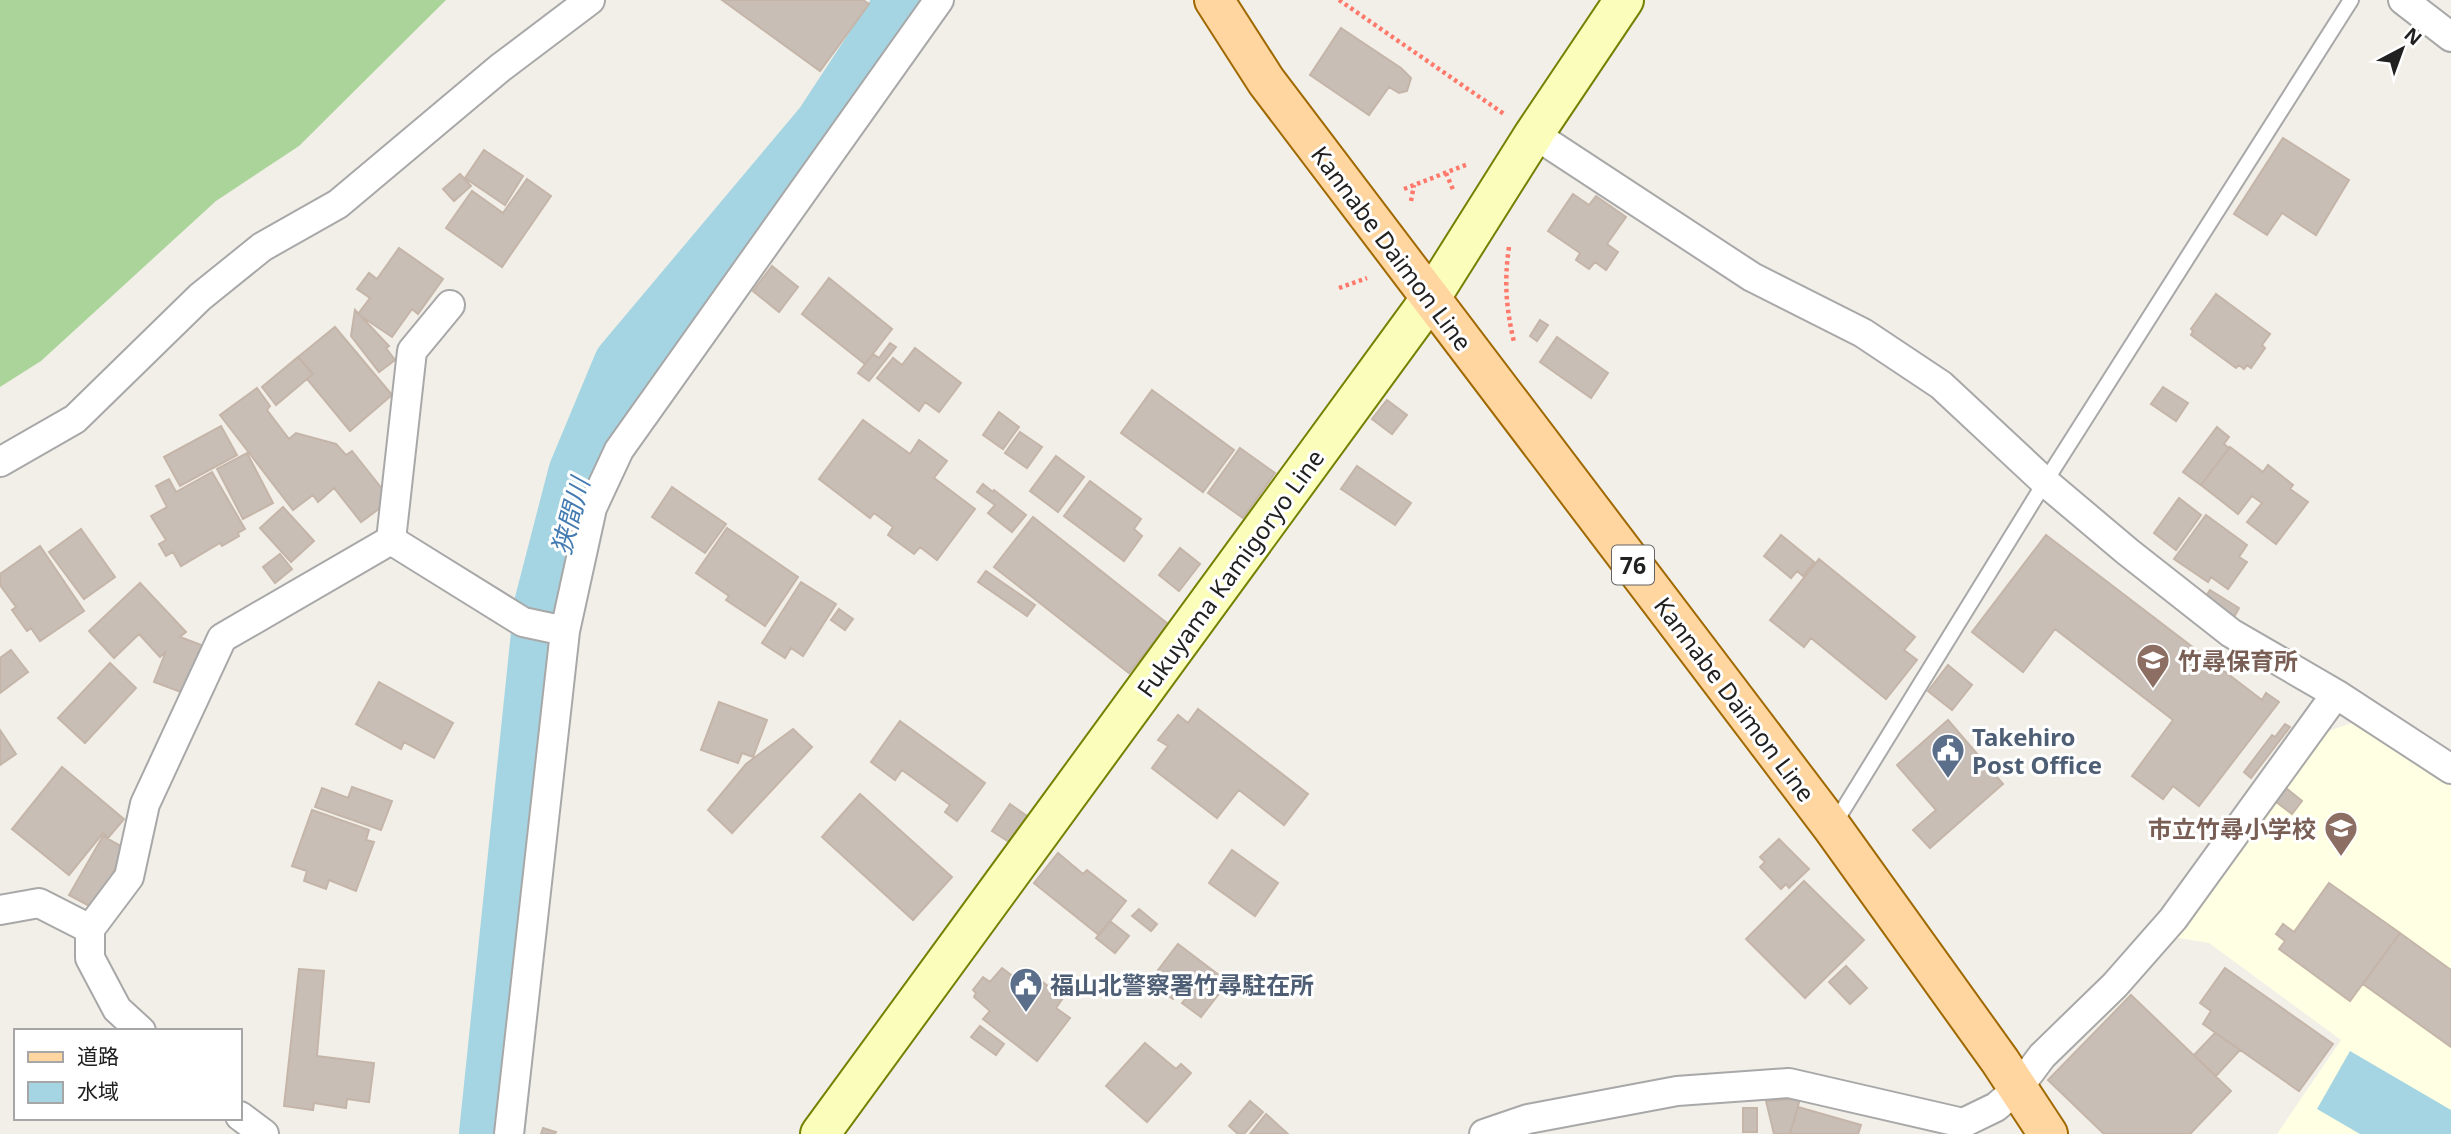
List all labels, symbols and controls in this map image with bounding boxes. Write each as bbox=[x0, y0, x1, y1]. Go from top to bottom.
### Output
north arrow bbox=[2367, 14, 2437, 84]
text: N bbox=[2399, 21, 2428, 51]
street label: Kannabe Daimon Line bbox=[1304, 139, 1480, 357]
street label: Fukuyama Kamigoryo Line bbox=[1129, 442, 1331, 704]
water label: 狭間川 bbox=[543, 471, 598, 558]
road number: 76 bbox=[1612, 545, 1654, 584]
street label: Kannabe Daimon Line bbox=[1647, 590, 1823, 808]
school or university icon: 竹尋保育所 bbox=[2134, 641, 2172, 690]
place label: 竹尋保育所 bbox=[2178, 644, 2298, 677]
place label: Takehiro Post Office bbox=[1972, 720, 2102, 781]
public building icon: Takehiro Post Office bbox=[1929, 731, 1967, 780]
school or university icon: 市立竹尋小学校 bbox=[2322, 809, 2360, 858]
place label: 市立竹尋小学校 bbox=[2148, 812, 2316, 845]
public building icon: 福山北警察署竹尋駐在所 bbox=[1007, 965, 1045, 1014]
place label: 福山北警察署竹尋駐在所 bbox=[1050, 968, 1314, 1001]
legend bbox=[14, 1029, 242, 1120]
text: 道路 bbox=[77, 1042, 119, 1070]
text: 水域 bbox=[77, 1077, 119, 1105]

